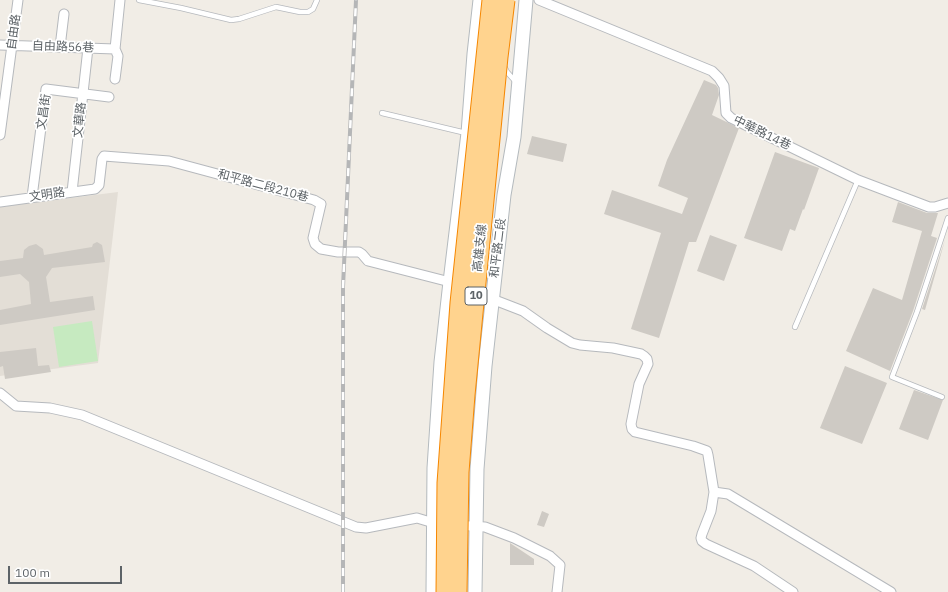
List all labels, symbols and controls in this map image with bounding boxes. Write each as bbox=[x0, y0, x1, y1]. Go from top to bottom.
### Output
street label: 自由路 bbox=[4, 13, 24, 51]
street label: 自由路56巷 bbox=[32, 39, 94, 55]
street label: 文昌街 bbox=[34, 93, 54, 131]
street label: 文華路 bbox=[71, 101, 89, 139]
street label: 中華路14巷 bbox=[731, 113, 793, 153]
street label: 和平路二段210巷 bbox=[216, 167, 310, 205]
street label: 文明路 bbox=[28, 185, 66, 205]
street label: 和平路二段 bbox=[487, 217, 509, 279]
street label: 高雄支線 bbox=[470, 223, 490, 273]
road number: 10 bbox=[465, 287, 487, 305]
scale bar bbox=[10, 558, 124, 584]
text: 100 m bbox=[15, 565, 50, 580]

